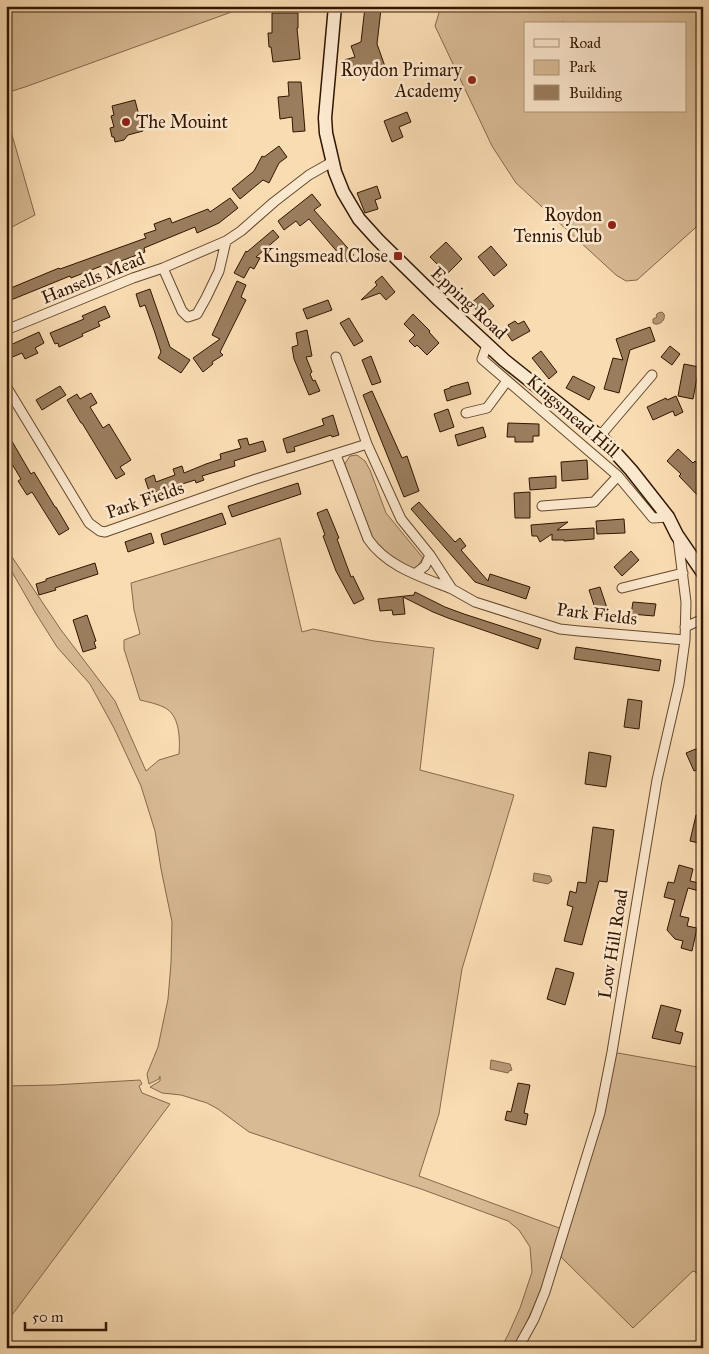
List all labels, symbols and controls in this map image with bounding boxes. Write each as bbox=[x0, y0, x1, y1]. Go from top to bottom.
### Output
legend bbox=[524, 22, 686, 112]
text: Road bbox=[569, 34, 601, 52]
text: Park bbox=[569, 58, 596, 76]
place label: Roydon Primary Academy bbox=[340, 59, 463, 102]
marker: Roydon Primary Academy bbox=[466, 74, 478, 86]
text: Building bbox=[569, 84, 623, 102]
place label: The Mouint bbox=[136, 111, 228, 133]
marker: The Mouint bbox=[120, 116, 132, 128]
place label: Roydon Tennis Club bbox=[513, 204, 602, 247]
marker: Roydon Tennis Club bbox=[606, 219, 618, 231]
place label: Kingsmead Close bbox=[262, 245, 388, 268]
street label: Hansells Mead bbox=[38, 247, 148, 309]
marker: Kingsmead Close bbox=[392, 250, 404, 262]
street label: Epping Road bbox=[426, 262, 512, 345]
street label: Kingsmead Hill bbox=[521, 370, 624, 463]
street label: Park Fields bbox=[103, 476, 187, 524]
street label: Park Fields bbox=[555, 598, 639, 630]
street label: Low Hill Road bbox=[593, 888, 633, 1000]
scale bar bbox=[25, 1299, 106, 1331]
text: 50 m bbox=[32, 1308, 64, 1326]

